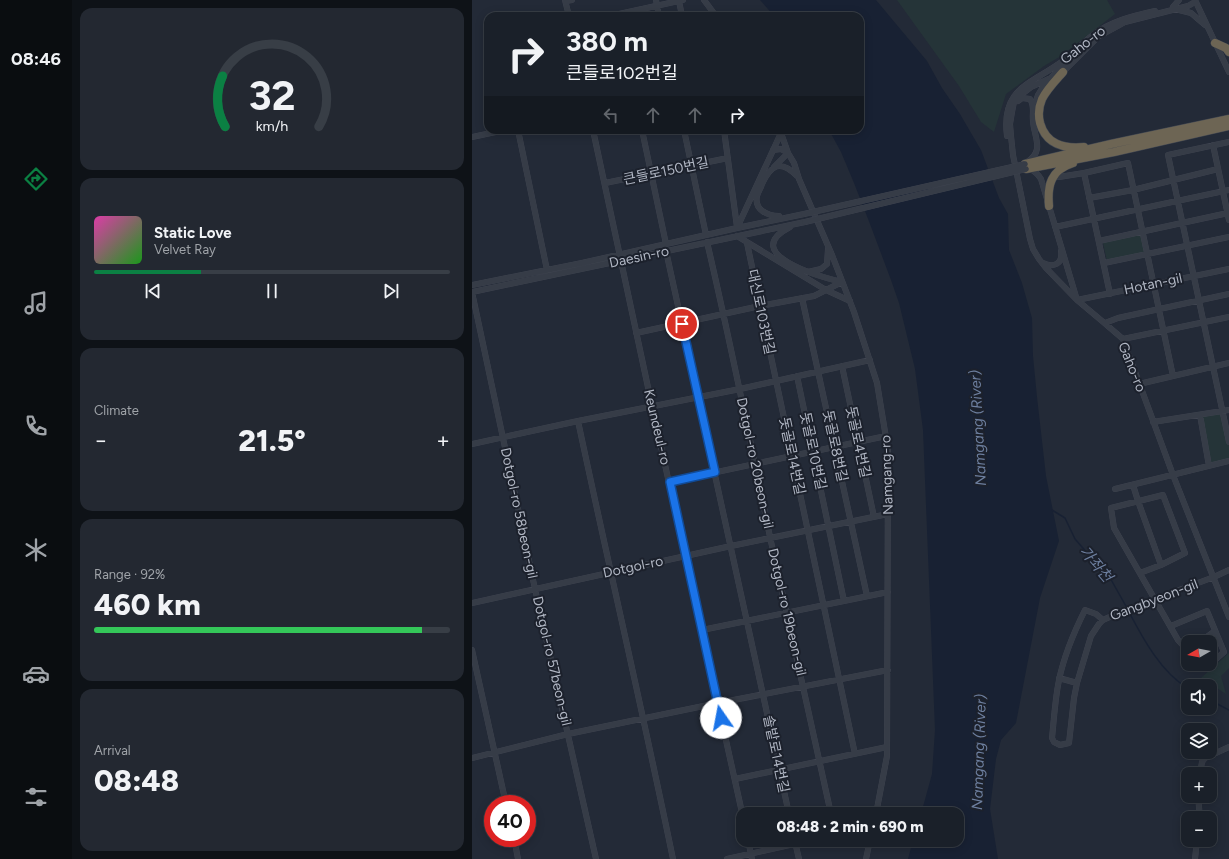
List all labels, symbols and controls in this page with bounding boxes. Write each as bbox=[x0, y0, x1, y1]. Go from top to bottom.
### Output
street label: Gaho-ro bbox=[1057, 22, 1109, 68]
text: 380 m bbox=[566, 24, 648, 58]
icon: right bbox=[500, 28, 552, 80]
text: 08:46 bbox=[11, 48, 61, 70]
text: 큰들로102번길 bbox=[566, 62, 678, 84]
text: 32 bbox=[248, 70, 296, 120]
icon: left bbox=[600, 104, 622, 126]
icon: ahead bbox=[642, 104, 664, 126]
icon: ahead bbox=[684, 104, 706, 126]
icon: right bbox=[726, 104, 748, 126]
text: km/h bbox=[256, 117, 288, 135]
street label: 큰들로150번길 bbox=[622, 154, 710, 188]
icon: directions bbox=[22, 165, 50, 193]
text: Static Love bbox=[154, 224, 232, 242]
text: Velvet Ray bbox=[154, 242, 216, 257]
street label: Daesin-ro bbox=[608, 242, 670, 272]
street label: 대신로103번길 bbox=[744, 268, 778, 356]
street label: Hotan-gil bbox=[1122, 270, 1184, 298]
icon: previous bbox=[142, 280, 164, 302]
icon: pause bbox=[261, 280, 283, 302]
icon: next bbox=[380, 280, 402, 302]
icon: music bbox=[22, 289, 50, 317]
pin bbox=[665, 307, 699, 341]
icon: arrive bbox=[671, 313, 693, 335]
street label: Gaho-ro bbox=[1114, 340, 1150, 394]
water label: Namgang (River) bbox=[966, 370, 990, 486]
street label: Keundeul-ro bbox=[640, 388, 674, 466]
street label: Dotgol-ro 20beon-gil bbox=[733, 396, 777, 530]
text: Climate bbox=[94, 403, 139, 418]
street label: 돗골로4번길 bbox=[842, 404, 874, 480]
street label: 돗골로8번길 bbox=[819, 409, 851, 483]
street label: 돗골로10번길 bbox=[796, 411, 830, 491]
icon: phone bbox=[22, 412, 50, 440]
street label: 돗골로14번길 bbox=[775, 416, 809, 496]
text: 21.5° bbox=[238, 422, 306, 459]
text: − bbox=[94, 427, 108, 454]
text: + bbox=[436, 427, 450, 454]
street label: Namgang-ro bbox=[877, 435, 897, 515]
street label: Dotgol-ro 58beon-gil bbox=[497, 446, 541, 580]
icon: climate bbox=[22, 536, 50, 564]
water label: 가좌천 bbox=[1076, 542, 1118, 587]
street label: Dotgol-ro 19beon-gil bbox=[764, 547, 810, 677]
street label: Dotgol-ro bbox=[601, 552, 665, 582]
text: Range · 92% bbox=[94, 567, 165, 582]
street label: Gangbyeon-gil bbox=[1108, 575, 1200, 625]
text: 460 km bbox=[94, 586, 201, 623]
street label: Dotgol-ro 57beon-gil bbox=[529, 595, 575, 727]
north arrow bbox=[1181, 635, 1217, 671]
map controls bbox=[1181, 635, 1217, 847]
icon: car bbox=[22, 660, 50, 688]
button: sound bbox=[1181, 679, 1217, 715]
water label: Namgang (River) bbox=[968, 694, 990, 810]
position arrow bbox=[700, 697, 742, 739]
street label: 솔밭로14번길 bbox=[759, 714, 793, 794]
button: layers bbox=[1181, 723, 1217, 759]
text: Arrival bbox=[94, 743, 131, 758]
text: 08:48 bbox=[94, 762, 179, 799]
button: + bbox=[1181, 767, 1217, 803]
icon: filters bbox=[22, 783, 50, 811]
speed limit sign: 40 bbox=[484, 795, 536, 847]
button: − bbox=[1181, 811, 1217, 847]
text: 08:48 · 2 min · 690 m bbox=[777, 818, 923, 836]

